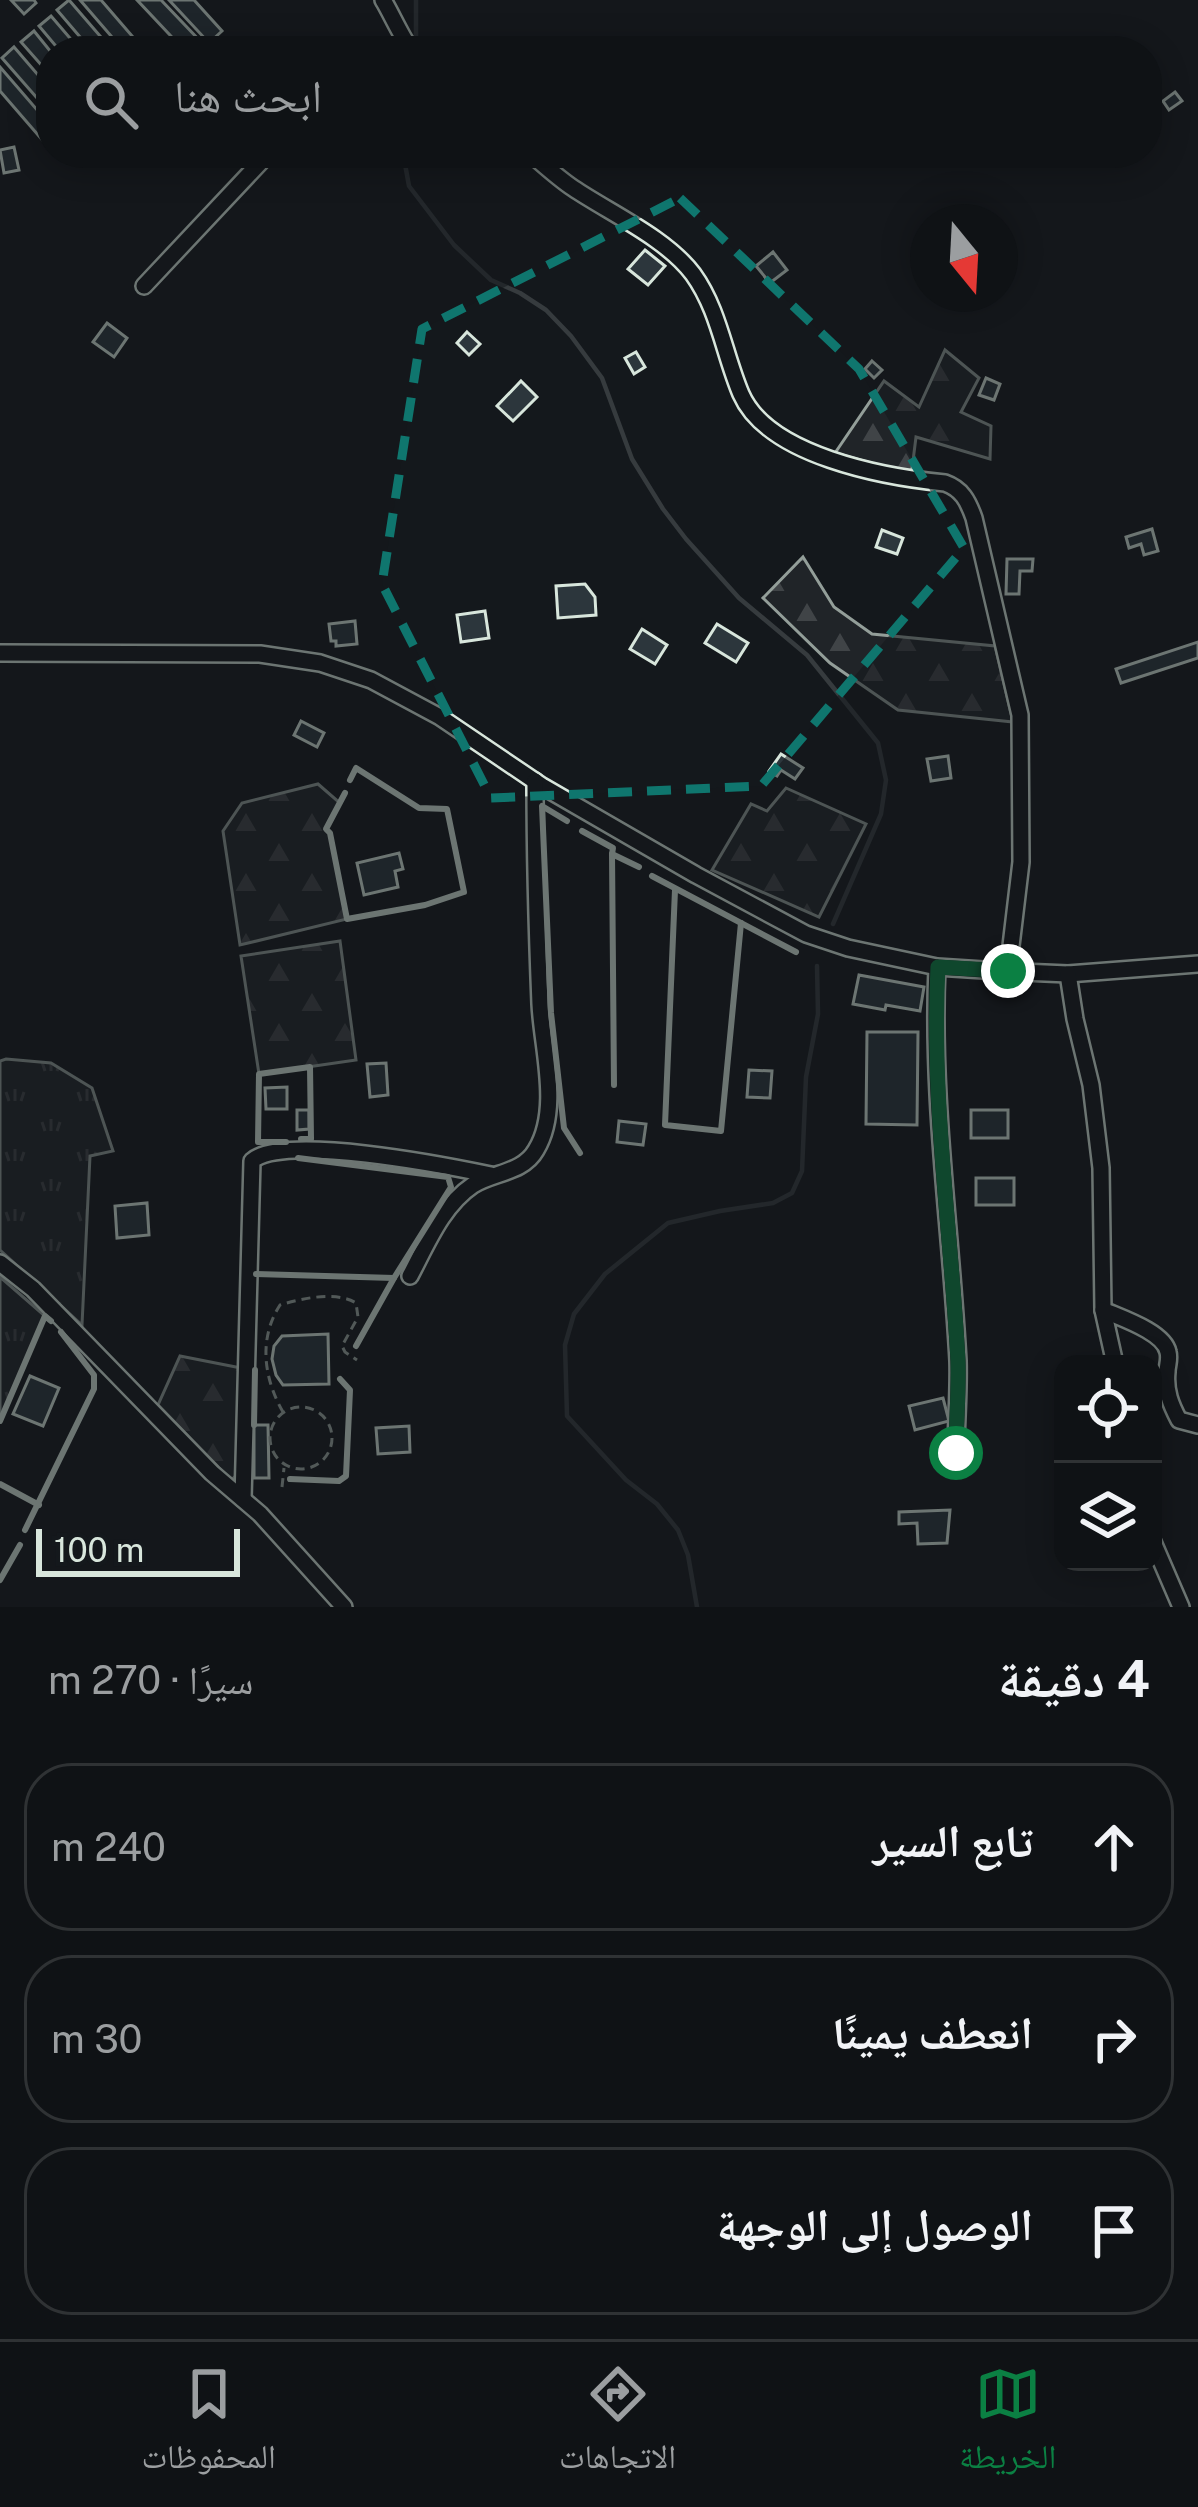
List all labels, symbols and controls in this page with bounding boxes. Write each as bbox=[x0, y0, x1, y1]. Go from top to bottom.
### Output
search box bbox=[36, 36, 1162, 168]
icon: search bbox=[78, 69, 144, 135]
text: ابحث هنا bbox=[174, 69, 322, 122]
north arrow bbox=[910, 204, 1018, 312]
route end bbox=[981, 944, 1035, 998]
map controls bbox=[1054, 1355, 1162, 1571]
button: locate bbox=[1054, 1355, 1162, 1463]
route start bbox=[929, 1426, 983, 1480]
button: layers bbox=[1054, 1463, 1162, 1571]
scale bar bbox=[36, 1523, 240, 1576]
text: 100 m bbox=[54, 1531, 144, 1569]
text: 4 دقيقة bbox=[998, 1649, 1150, 1708]
text: سيرًا · 270 m bbox=[48, 1657, 253, 1703]
text: تابع السير bbox=[873, 1814, 1033, 1867]
icon: ahead bbox=[1081, 1814, 1147, 1880]
text: 240 m bbox=[51, 1824, 166, 1870]
text: انعطف يمينًا bbox=[832, 2006, 1033, 2059]
icon: right bbox=[1081, 2006, 1147, 2072]
text: 30 m bbox=[51, 2016, 142, 2062]
text: الوصول إلى الوجهة bbox=[717, 2198, 1033, 2251]
icon: arrive bbox=[1081, 2198, 1147, 2264]
tab: المحفوظات bbox=[142, 2361, 276, 2489]
tab: الاتجاهات bbox=[559, 2361, 676, 2489]
tab: الخريطة bbox=[959, 2361, 1056, 2489]

